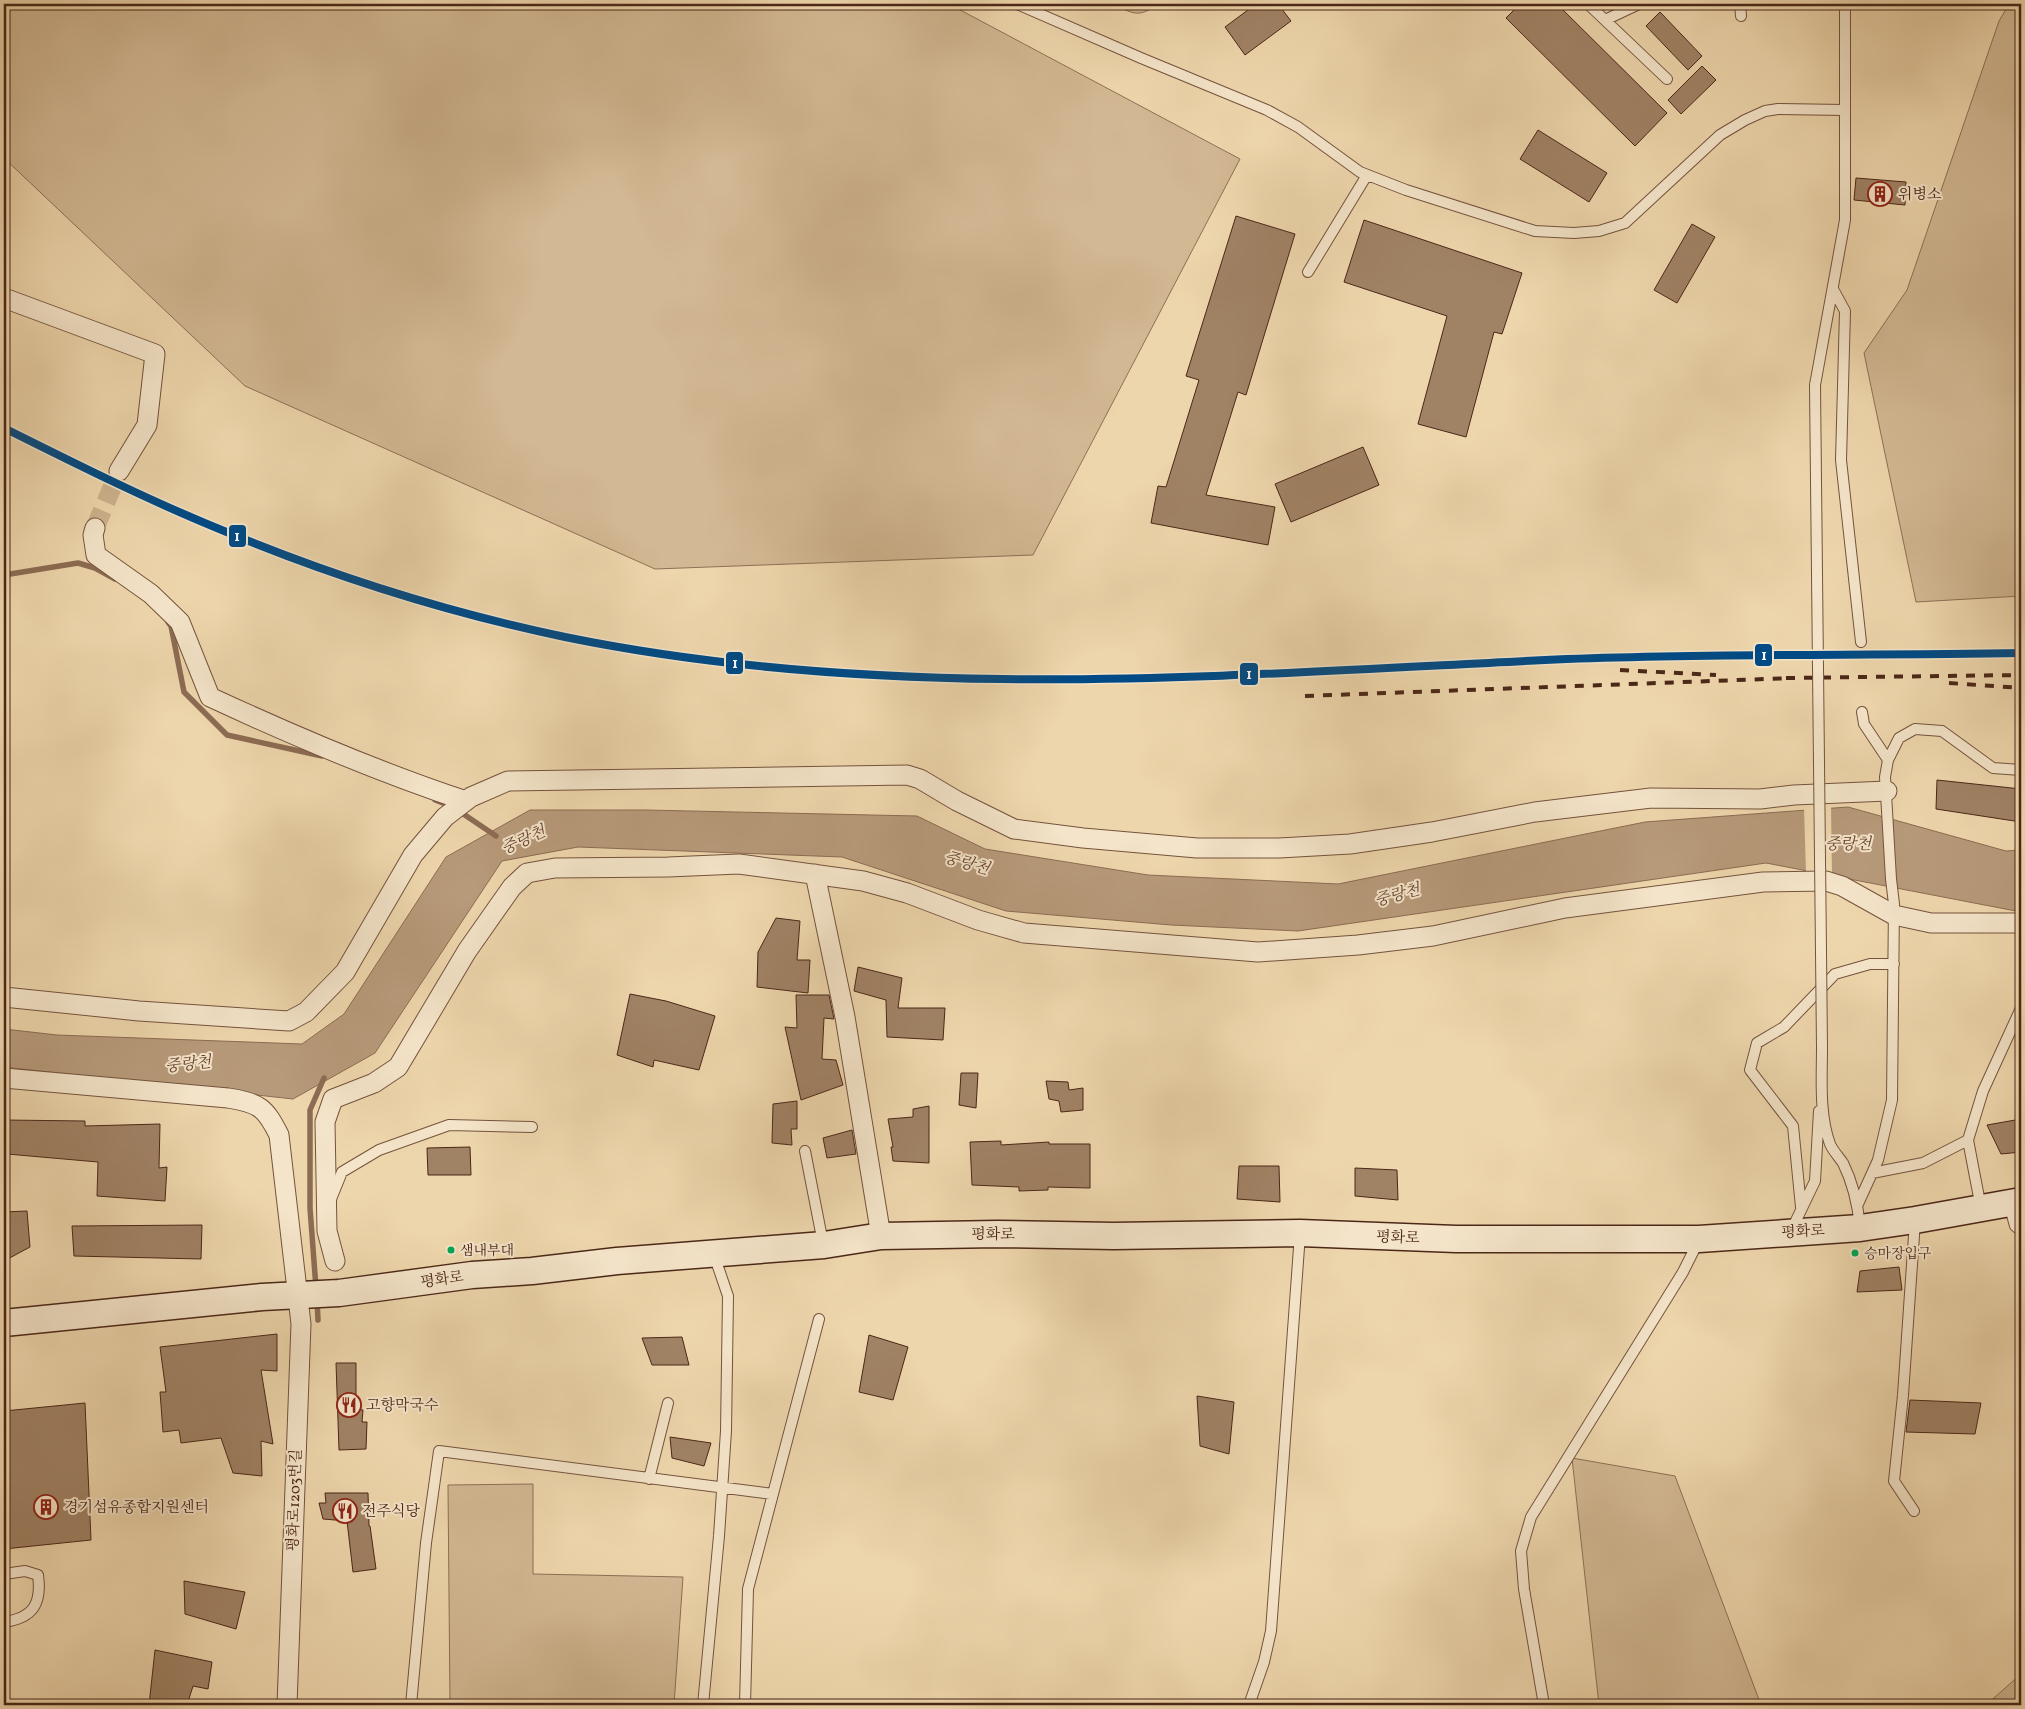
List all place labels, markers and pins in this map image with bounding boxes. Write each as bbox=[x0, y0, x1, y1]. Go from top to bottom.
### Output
building icon: 위병소 bbox=[1867, 181, 1893, 207]
place label: 위병소 bbox=[1898, 185, 1942, 206]
place label: 샘내부대 bbox=[460, 1242, 514, 1261]
marker: 샘내부대 bbox=[446, 1245, 456, 1255]
place label: 승마장입구 bbox=[1864, 1245, 1932, 1264]
marker: 승마장입구 bbox=[1850, 1248, 1860, 1258]
restaurant icon: 고향막국수 bbox=[336, 1392, 362, 1418]
place label: 고향막국수 bbox=[366, 1396, 439, 1417]
building icon: 경기섬유종합지원센터 bbox=[33, 1494, 59, 1520]
place label: 경기섬유종합지원센터 bbox=[64, 1498, 209, 1519]
restaurant icon: 전주식당 bbox=[332, 1498, 358, 1524]
place label: 전주식당 bbox=[362, 1502, 420, 1523]

